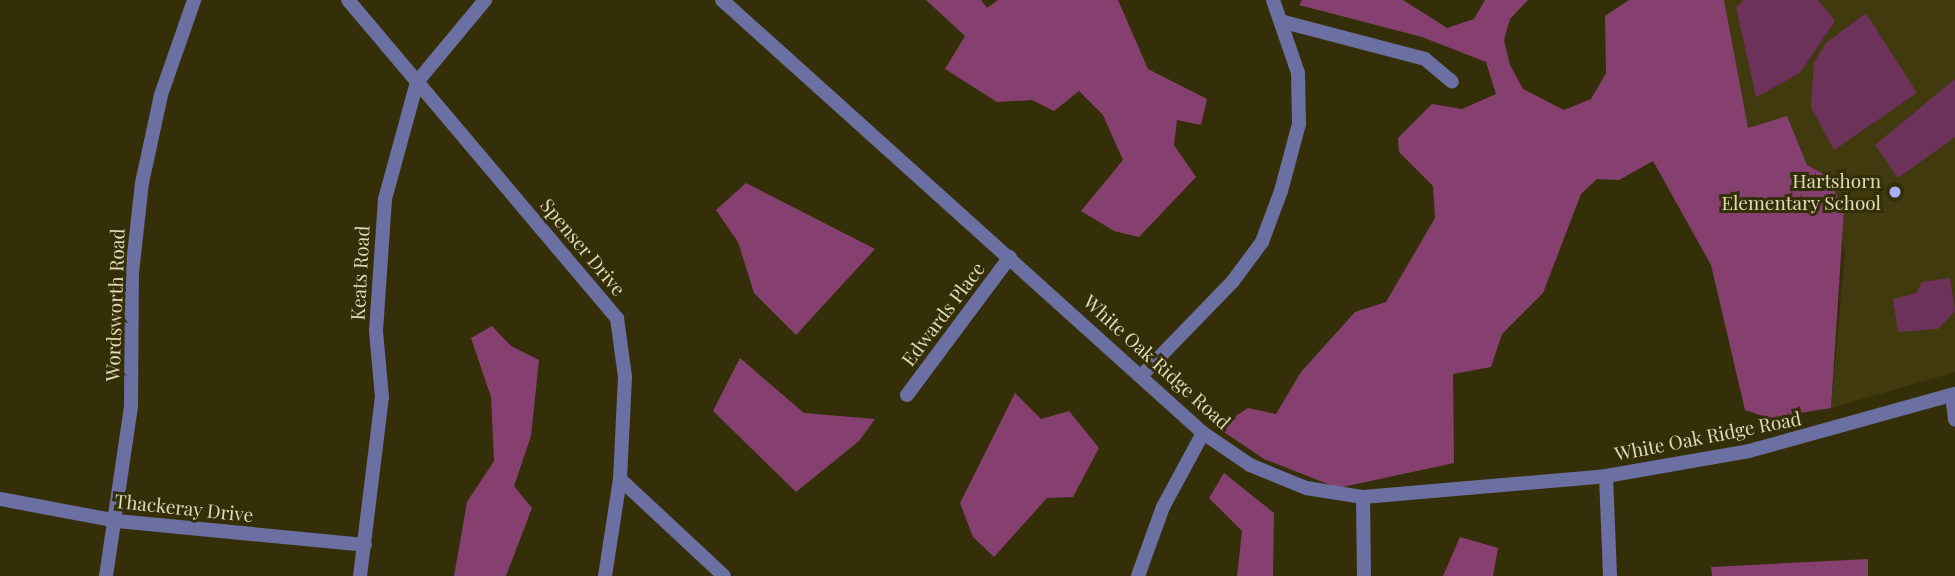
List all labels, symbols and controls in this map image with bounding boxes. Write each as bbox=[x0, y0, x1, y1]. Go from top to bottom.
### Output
place label: Hartshorn Elementary School bbox=[1721, 170, 1881, 214]
marker: Hartshorn Elementary School bbox=[1887, 184, 1903, 200]
street label: Spenser Drive bbox=[536, 194, 630, 300]
street label: Keats Road bbox=[346, 225, 374, 321]
street label: Wordsworth Road bbox=[101, 228, 129, 382]
street label: Edwards Place bbox=[897, 258, 989, 370]
street label: White Oak Ridge Road bbox=[1079, 290, 1235, 434]
street label: White Oak Ridge Road bbox=[1613, 407, 1803, 465]
street label: Thackeray Drive bbox=[113, 489, 255, 527]

